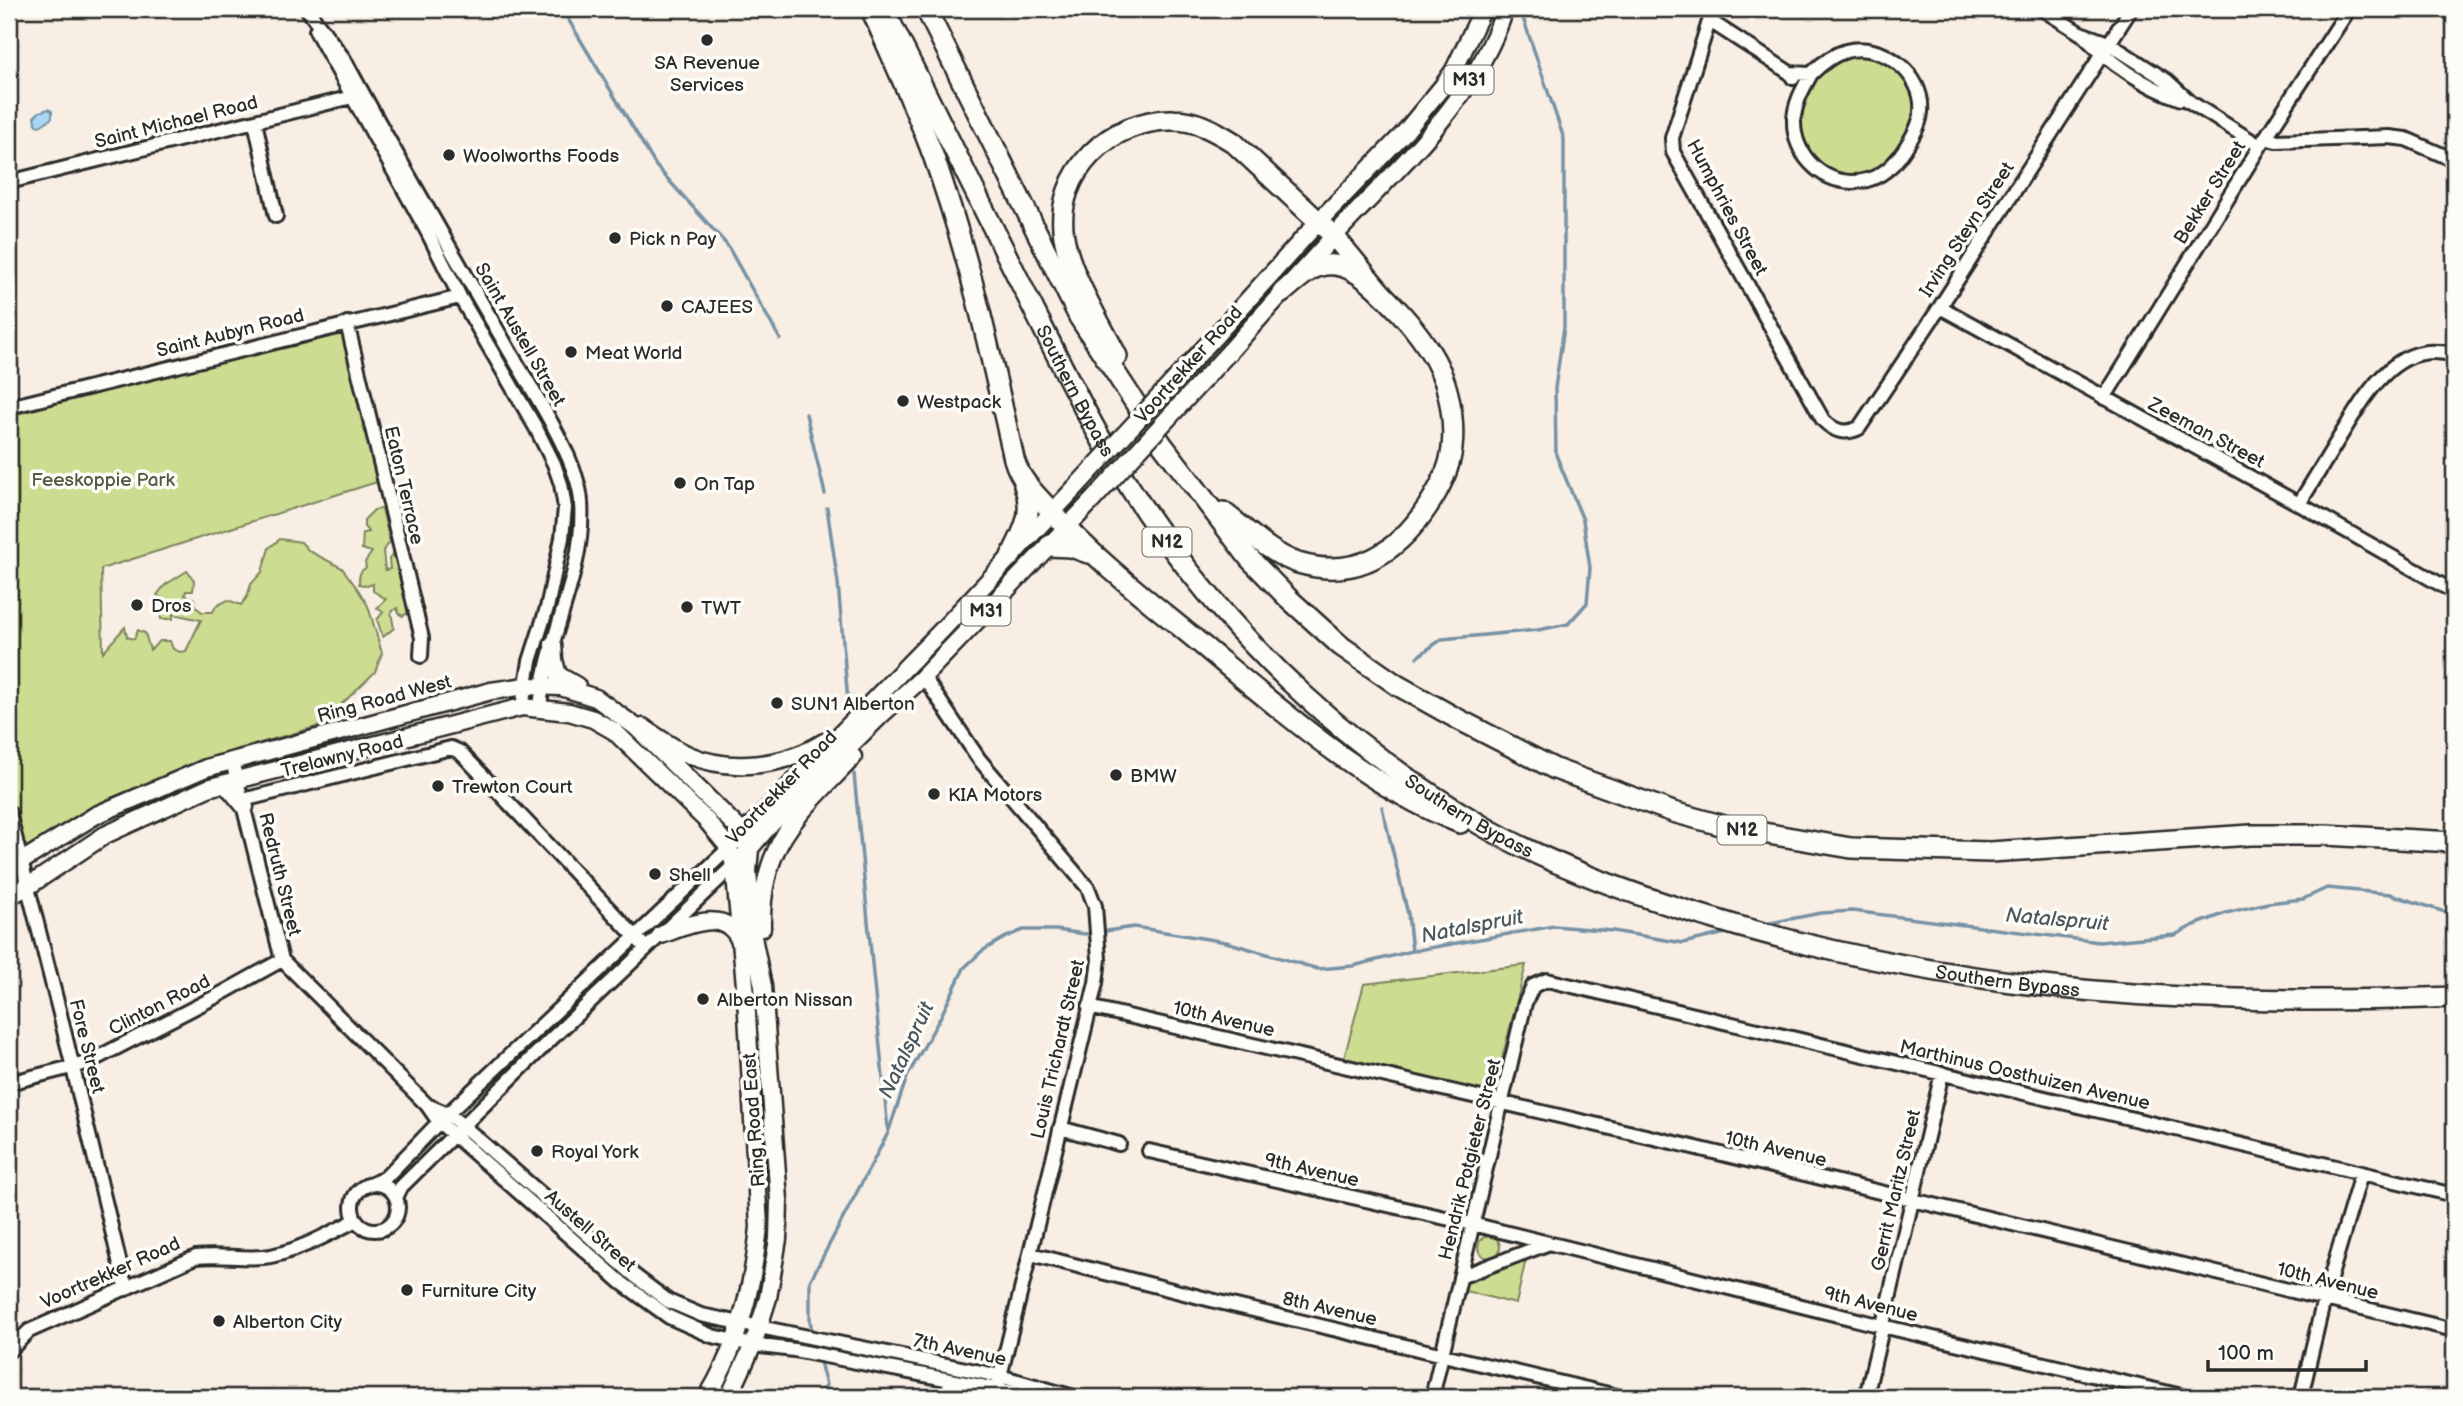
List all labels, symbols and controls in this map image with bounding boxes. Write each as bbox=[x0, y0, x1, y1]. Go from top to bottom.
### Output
marker: SA Revenue Services bbox=[699, 32, 715, 48]
place label: SA Revenue Services bbox=[654, 52, 760, 97]
road number: M31 bbox=[1444, 66, 1494, 94]
street label: Saint Michael Road bbox=[92, 91, 260, 154]
street label: Humphries Street bbox=[1681, 136, 1772, 280]
street label: Bekker Street bbox=[2169, 137, 2251, 249]
place label: Woolworths Foods bbox=[463, 145, 619, 168]
marker: Woolworths Foods bbox=[441, 147, 457, 163]
street label: Irving Steyn Street bbox=[1915, 158, 2020, 302]
place label: Pick n Pay bbox=[629, 228, 717, 251]
marker: Pick n Pay bbox=[607, 230, 623, 246]
street label: Saint Austell Street bbox=[469, 259, 570, 411]
place label: CAJEES bbox=[681, 296, 753, 319]
marker: CAJEES bbox=[659, 298, 675, 314]
street label: Voortrekker Road bbox=[1130, 302, 1248, 428]
street label: Saint Aubyn Road bbox=[154, 304, 307, 363]
street label: Southern Bypass bbox=[1030, 322, 1118, 461]
place label: Meat World bbox=[585, 342, 683, 365]
marker: Meat World bbox=[563, 344, 579, 360]
place label: Westpack bbox=[917, 391, 1002, 414]
marker: Westpack bbox=[895, 393, 911, 409]
street label: Zeeman Street bbox=[2143, 393, 2268, 474]
street label: Eaton Terrace bbox=[379, 424, 428, 547]
park label: Feeskoppie Park bbox=[31, 469, 175, 492]
place label: On Tap bbox=[694, 473, 755, 496]
marker: On Tap bbox=[672, 475, 688, 491]
road number: N12 bbox=[1142, 528, 1192, 556]
place label: Dros bbox=[151, 595, 192, 618]
road number: M31 bbox=[962, 596, 1010, 626]
marker: Dros bbox=[129, 597, 145, 613]
place label: TWT bbox=[701, 597, 742, 620]
marker: TWT bbox=[679, 599, 695, 615]
street label: Ring Road West bbox=[315, 670, 454, 728]
place label: SUN1 Alberton bbox=[791, 693, 915, 716]
marker: SUN1 Alberton bbox=[769, 695, 785, 711]
street label: Voortrekker Road bbox=[722, 726, 842, 850]
street label: Trelawny Road bbox=[279, 730, 406, 783]
place label: BMW bbox=[1130, 765, 1177, 788]
marker: BMW bbox=[1108, 767, 1124, 783]
street label: Southern Bypass bbox=[1400, 770, 1537, 864]
place label: Trewton Court bbox=[452, 776, 573, 799]
marker: Trewton Court bbox=[430, 778, 446, 794]
place label: KIA Motors bbox=[948, 784, 1042, 807]
marker: KIA Motors bbox=[926, 786, 942, 802]
street label: Redruth Street bbox=[253, 810, 306, 939]
road number: N12 bbox=[1718, 816, 1766, 844]
place label: Shell bbox=[669, 864, 711, 887]
marker: Shell bbox=[647, 866, 663, 882]
water label: Natalspruit bbox=[2004, 903, 2110, 937]
water label: Natalspruit bbox=[1419, 904, 1526, 949]
street label: Louis Trichardt Street bbox=[1027, 957, 1090, 1141]
street label: Southern Bypass bbox=[1934, 961, 2081, 1003]
street label: Clinton Road bbox=[105, 970, 214, 1041]
place label: Alberton Nissan bbox=[717, 989, 853, 1012]
marker: Alberton Nissan bbox=[695, 991, 711, 1007]
street label: Fore Street bbox=[64, 997, 109, 1096]
street label: 10th Avenue bbox=[1171, 997, 1277, 1042]
water label: Natalspruit bbox=[873, 998, 940, 1102]
street label: Marthinus Oosthuizen Avenue bbox=[1897, 1035, 2152, 1115]
street label: Ring Road East bbox=[738, 1052, 771, 1188]
street label: Hendrik Potgieter Street bbox=[1434, 1056, 1507, 1262]
street label: Gerrit Maritz Street bbox=[1867, 1107, 1926, 1273]
street label: 10th Avenue bbox=[1723, 1127, 1829, 1172]
place label: Royal York bbox=[551, 1141, 639, 1164]
marker: Royal York bbox=[529, 1143, 545, 1159]
street label: 9th Avenue bbox=[1262, 1148, 1361, 1192]
street label: Austell Street bbox=[540, 1185, 640, 1277]
street label: Voortrekker Road bbox=[37, 1232, 184, 1314]
street label: 10th Avenue bbox=[2275, 1258, 2381, 1305]
place label: Furniture City bbox=[421, 1280, 537, 1303]
marker: Furniture City bbox=[399, 1282, 415, 1298]
street label: 9th Avenue bbox=[1821, 1282, 1920, 1327]
street label: 8th Avenue bbox=[1280, 1287, 1379, 1331]
place label: Alberton City bbox=[233, 1311, 343, 1334]
marker: Alberton City bbox=[211, 1313, 227, 1329]
street label: 7th Avenue bbox=[911, 1329, 1008, 1372]
scale bar bbox=[2208, 1329, 2365, 1373]
text: 100 m bbox=[2218, 1341, 2274, 1366]

